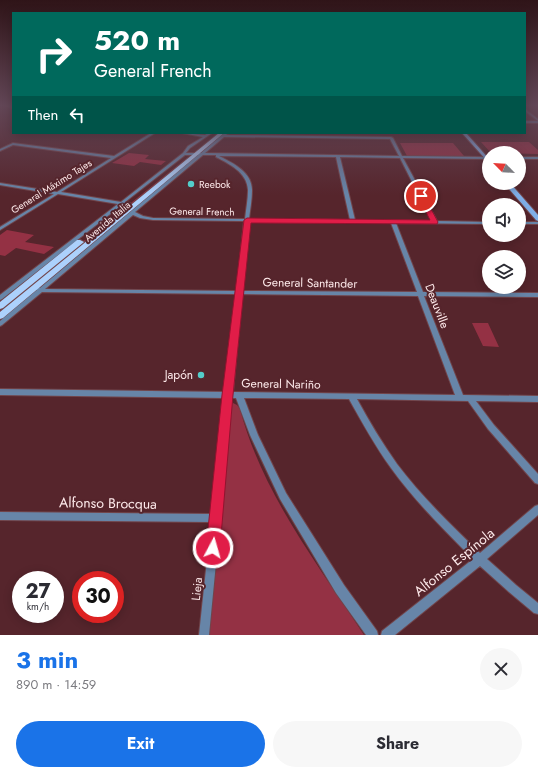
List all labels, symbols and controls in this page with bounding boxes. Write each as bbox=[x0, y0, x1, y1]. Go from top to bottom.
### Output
text: 520 m bbox=[94, 20, 180, 61]
icon: right bbox=[28, 28, 80, 80]
text: General French bbox=[94, 58, 212, 84]
text: Then bbox=[28, 104, 58, 126]
icon: left bbox=[66, 104, 88, 126]
north arrow bbox=[482, 146, 526, 190]
map controls bbox=[482, 146, 526, 294]
street label: General Máximo Tajes bbox=[8, 155, 95, 217]
place label: Reebok bbox=[199, 177, 231, 192]
marker: Reebok bbox=[186, 179, 196, 189]
pin bbox=[404, 179, 438, 213]
icon: arrive bbox=[410, 185, 432, 207]
street label: Avenida Italia bbox=[81, 197, 134, 245]
button: sound bbox=[482, 198, 526, 242]
street label: General French bbox=[169, 203, 235, 220]
button: layers bbox=[482, 250, 526, 294]
street label: General Santander bbox=[262, 273, 359, 293]
street label: Deauville bbox=[420, 281, 454, 331]
place label: Japón bbox=[163, 366, 193, 384]
marker: Japón bbox=[196, 370, 206, 380]
street label: General Nariño bbox=[241, 374, 321, 394]
street label: Alfonso Brocqua bbox=[59, 492, 157, 514]
street label: Alfonso Espínola bbox=[409, 523, 499, 601]
position arrow bbox=[192, 527, 234, 569]
speed limit sign: 30 bbox=[72, 571, 124, 623]
street label: Lieja bbox=[187, 576, 207, 602]
text: 27 bbox=[25, 577, 51, 606]
text: km/h bbox=[27, 599, 49, 614]
text: 3 min bbox=[16, 642, 78, 677]
button: close bbox=[480, 648, 522, 690]
text: 890 m · 14:59 bbox=[16, 675, 96, 694]
button: Exit bbox=[16, 721, 265, 767]
button: Share bbox=[273, 721, 522, 767]

